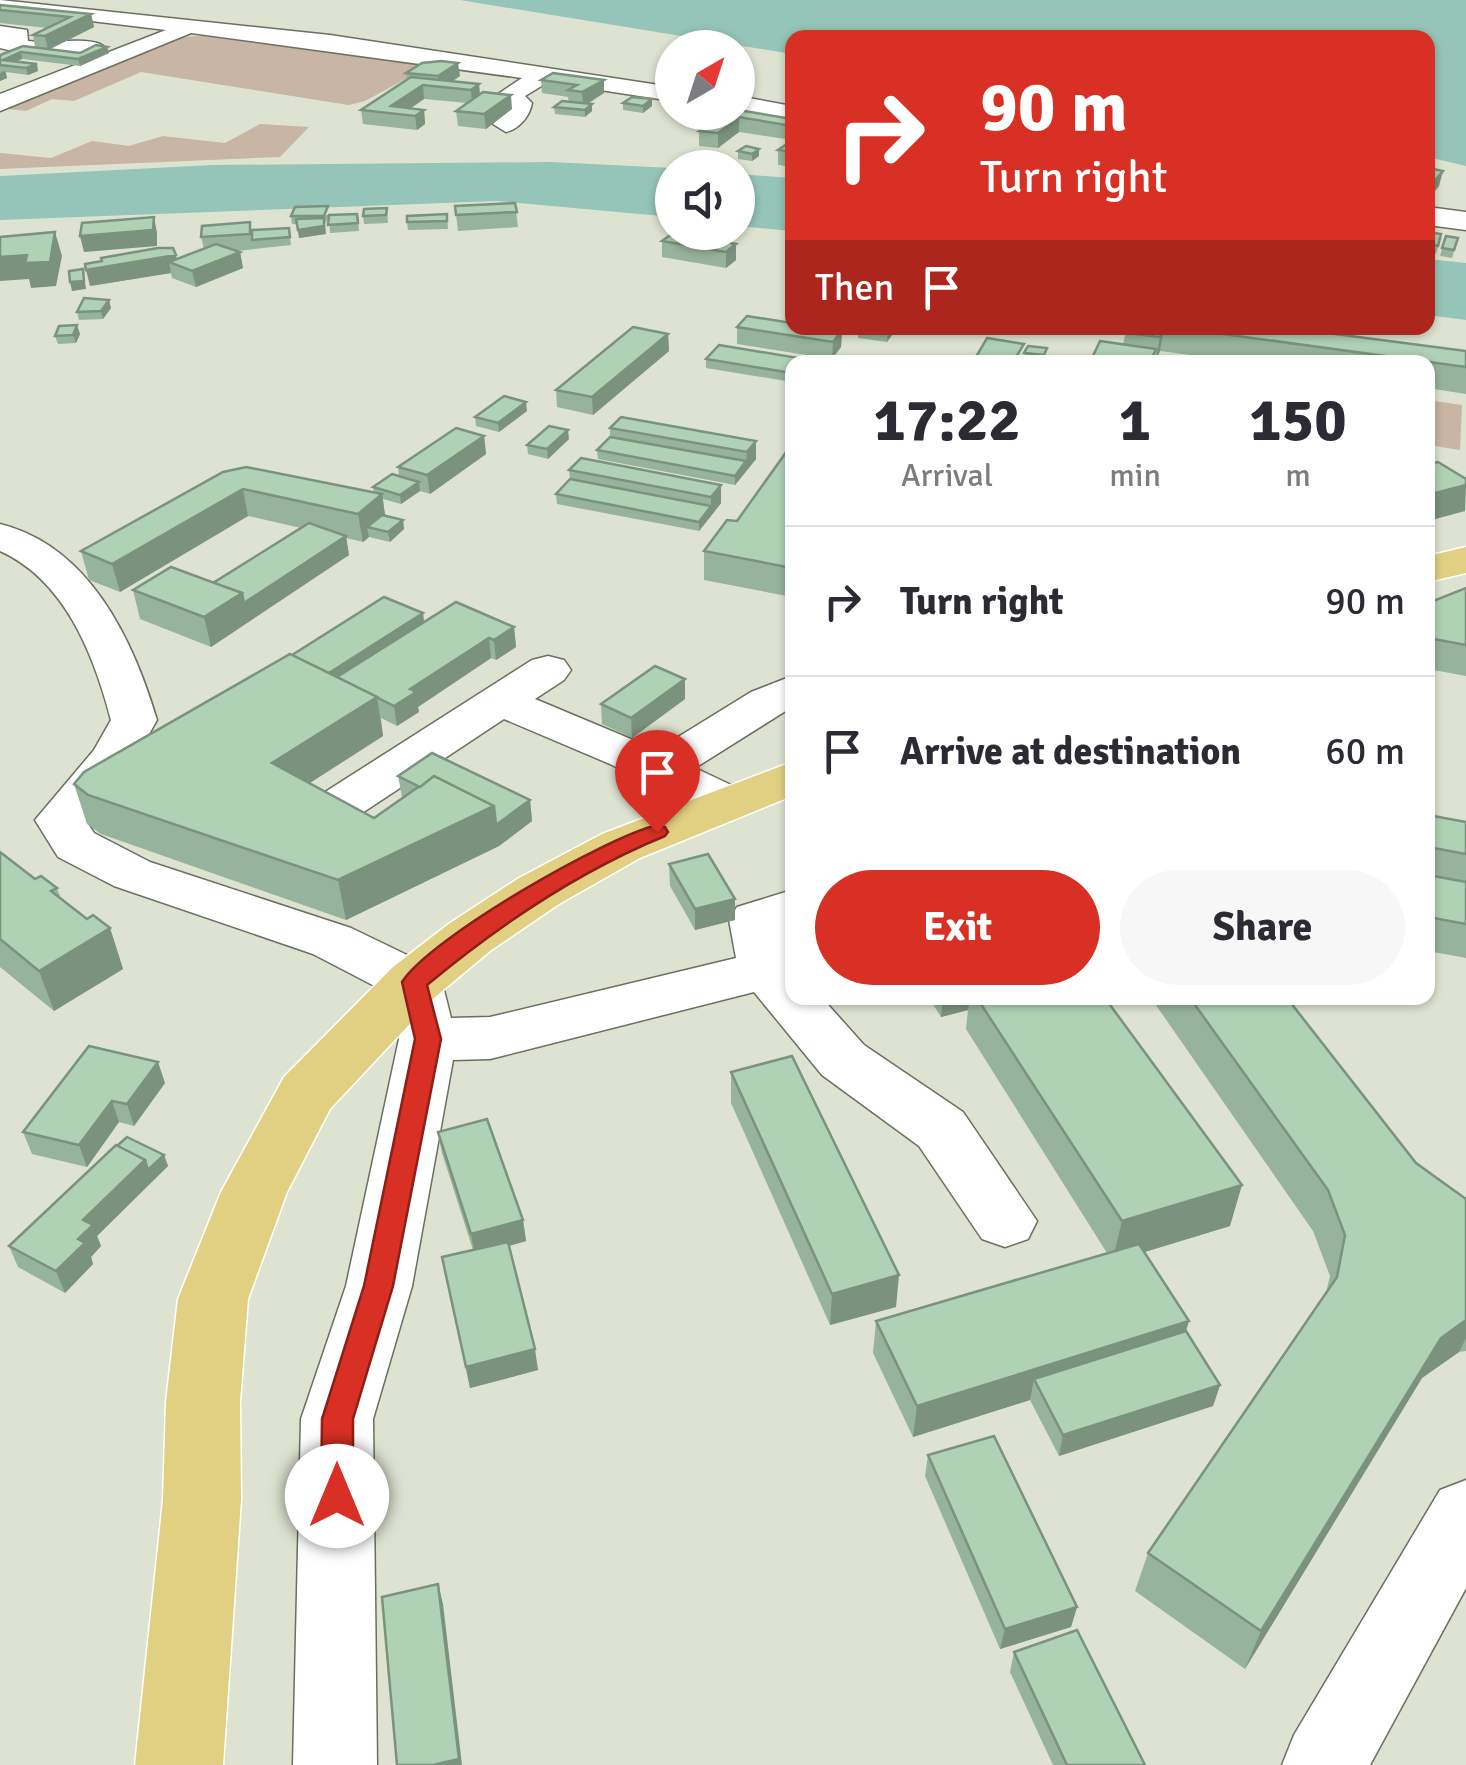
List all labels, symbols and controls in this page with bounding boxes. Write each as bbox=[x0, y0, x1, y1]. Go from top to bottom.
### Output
north arrow bbox=[655, 30, 755, 130]
map controls bbox=[655, 30, 755, 250]
text: 90 m bbox=[980, 64, 1128, 150]
icon: right bbox=[815, 70, 945, 200]
button: sound bbox=[655, 150, 755, 250]
text: Turn right bbox=[980, 150, 1168, 205]
icon: arrive bbox=[914, 260, 969, 315]
text: Then bbox=[815, 264, 894, 311]
text: 17:22 bbox=[873, 384, 1021, 458]
text: 1 bbox=[1119, 384, 1151, 458]
text: 150 bbox=[1249, 384, 1347, 458]
text: Arrival bbox=[901, 456, 993, 495]
text: min bbox=[1109, 456, 1161, 495]
text: m bbox=[1285, 456, 1311, 495]
icon: right bbox=[815, 574, 870, 629]
text: Turn right bbox=[900, 578, 1064, 625]
text: 90 m bbox=[1325, 578, 1405, 625]
icon: arrive bbox=[815, 724, 870, 779]
text: Arrive at destination bbox=[900, 728, 1241, 775]
text: 60 m bbox=[1325, 728, 1405, 775]
pin bbox=[615, 730, 700, 833]
icon: arrive bbox=[630, 745, 685, 800]
button: Exit bbox=[815, 870, 1100, 985]
button: Share bbox=[1120, 870, 1405, 985]
position arrow bbox=[285, 1444, 389, 1548]

